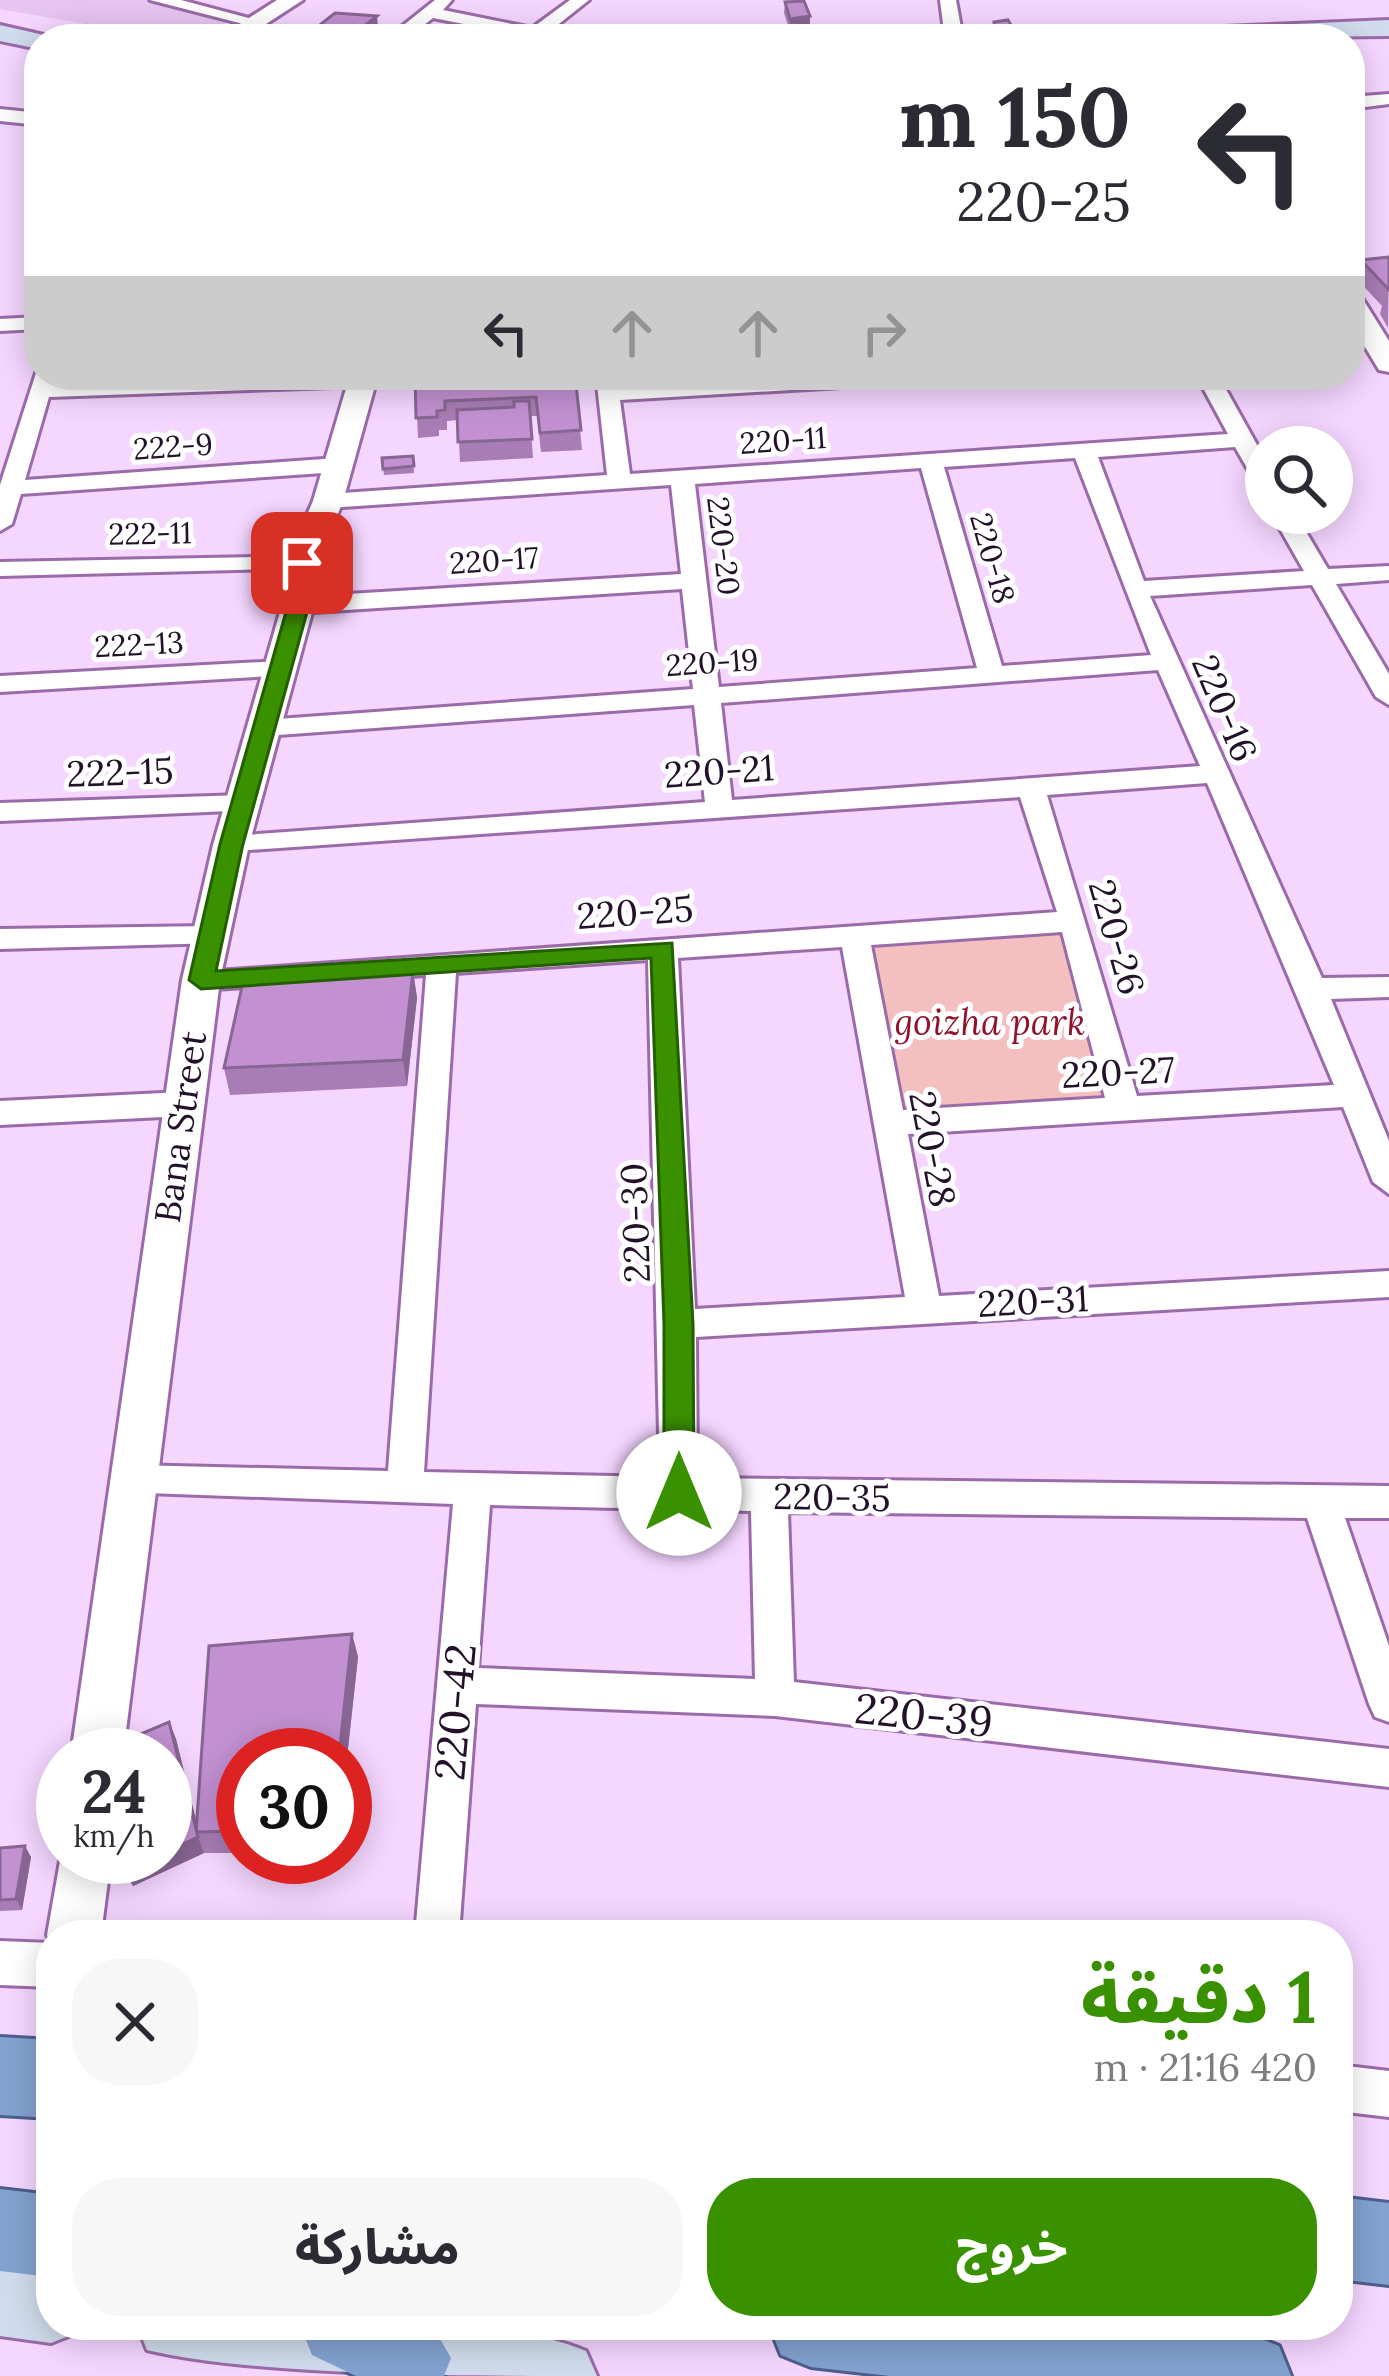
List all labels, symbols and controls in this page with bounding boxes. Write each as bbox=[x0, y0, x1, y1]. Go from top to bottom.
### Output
text: 150 m bbox=[899, 62, 1131, 170]
icon: left bbox=[1173, 72, 1329, 228]
text: 220-25 bbox=[956, 167, 1131, 236]
icon: left bbox=[473, 300, 539, 366]
icon: ahead bbox=[599, 300, 665, 366]
icon: ahead bbox=[725, 300, 791, 366]
icon: right bbox=[851, 300, 917, 366]
street label: 220-11 bbox=[738, 418, 828, 462]
street label: 222-9 bbox=[132, 424, 214, 468]
map controls bbox=[1245, 426, 1353, 534]
button: search bbox=[1245, 426, 1353, 534]
street label: 220-20 bbox=[699, 494, 749, 598]
street label: 220-18 bbox=[962, 508, 1024, 608]
pin bbox=[251, 512, 353, 614]
street label: 222-11 bbox=[108, 513, 192, 553]
icon: arrive bbox=[269, 530, 335, 596]
street label: 220-17 bbox=[448, 538, 540, 582]
street label: 222-13 bbox=[93, 623, 185, 665]
street label: 220-19 bbox=[664, 640, 760, 684]
street label: 220-16 bbox=[1182, 648, 1268, 768]
street label: 220-21 bbox=[663, 744, 775, 798]
street label: 222-15 bbox=[66, 747, 174, 797]
street label: 220-26 bbox=[1079, 874, 1155, 1000]
street label: 220-25 bbox=[575, 885, 695, 939]
park label: goizha park bbox=[894, 999, 1086, 1045]
street label: Bana Street bbox=[144, 1028, 216, 1226]
street label: 220-27 bbox=[1060, 1046, 1176, 1098]
street label: 220-28 bbox=[899, 1087, 967, 1211]
street label: 220-30 bbox=[610, 1162, 660, 1284]
street label: 220-31 bbox=[976, 1275, 1090, 1327]
position arrow bbox=[616, 1430, 742, 1556]
street label: 220-35 bbox=[773, 1473, 891, 1521]
street label: 220-42 bbox=[422, 1641, 488, 1783]
street label: 220-39 bbox=[852, 1681, 996, 1749]
speed limit sign: 30 bbox=[216, 1728, 372, 1884]
text: 24 bbox=[82, 1753, 146, 1829]
text: km/h bbox=[73, 1817, 155, 1855]
text: 1 دقيقة bbox=[1081, 1951, 1317, 2043]
button: close bbox=[72, 1959, 198, 2085]
text: 420 m · 21:16 bbox=[1094, 2042, 1317, 2092]
button: مشاركة bbox=[72, 2178, 683, 2316]
button: خروج bbox=[707, 2178, 1317, 2316]

